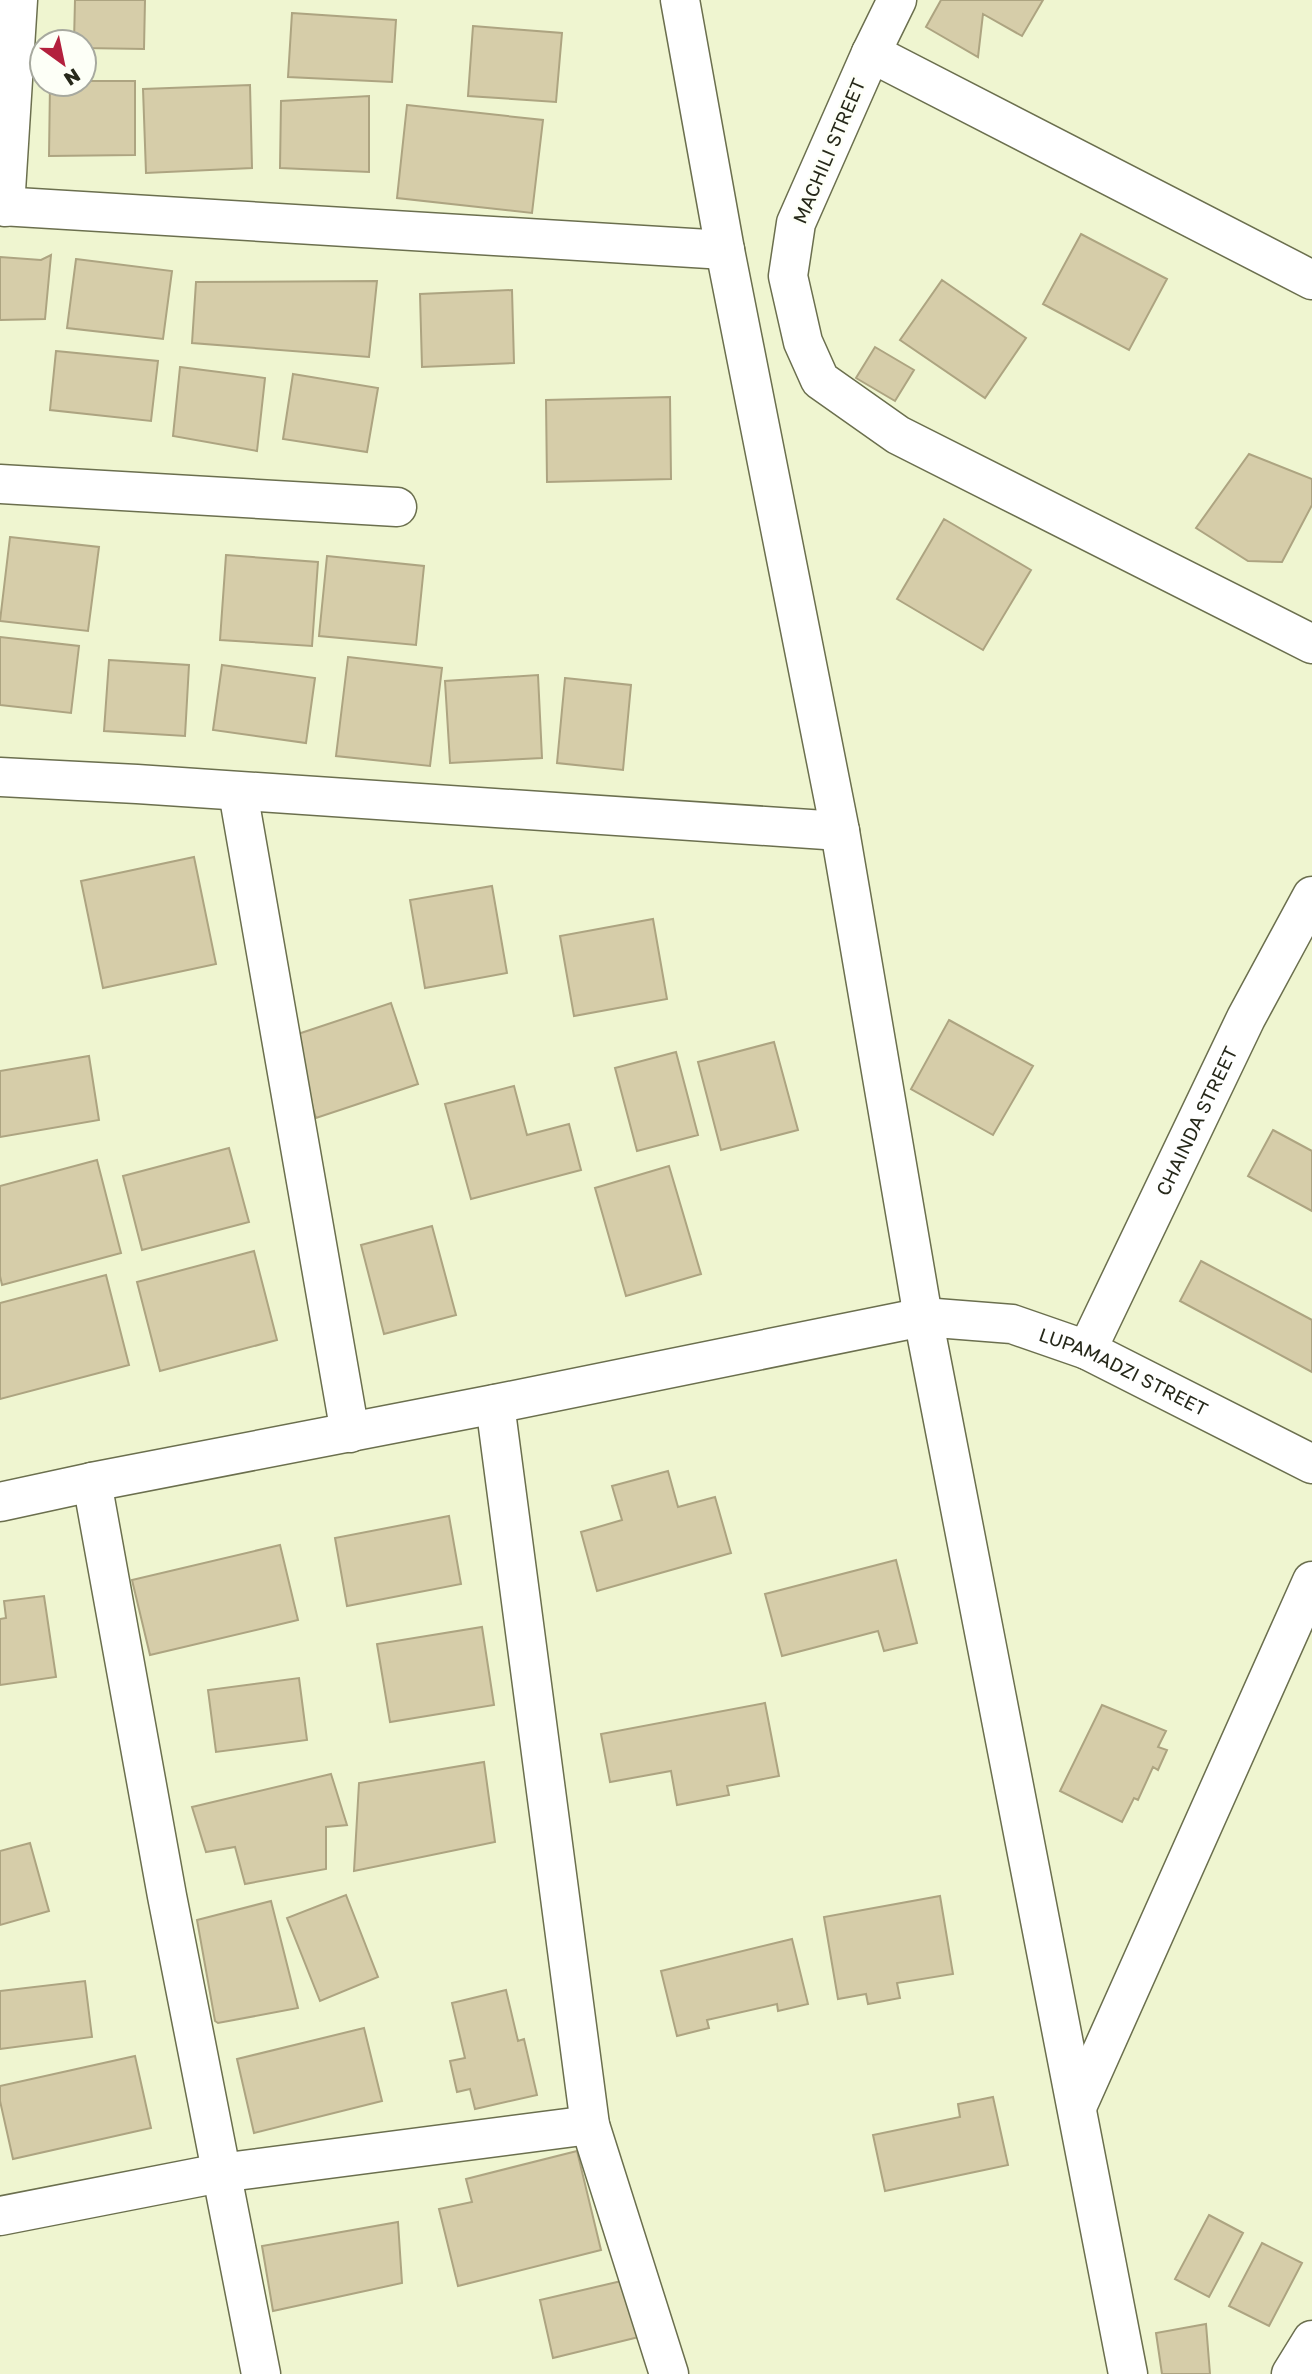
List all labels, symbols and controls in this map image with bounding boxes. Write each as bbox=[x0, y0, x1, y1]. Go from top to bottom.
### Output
north arrow bbox=[28, 28, 98, 98]
text: N bbox=[60, 64, 85, 91]
street label: MACHILI STREET bbox=[788, 75, 870, 227]
street label: CHAINDA STREET bbox=[1151, 1042, 1242, 1199]
street label: LUPAMADZI STREET bbox=[1036, 1322, 1212, 1420]

